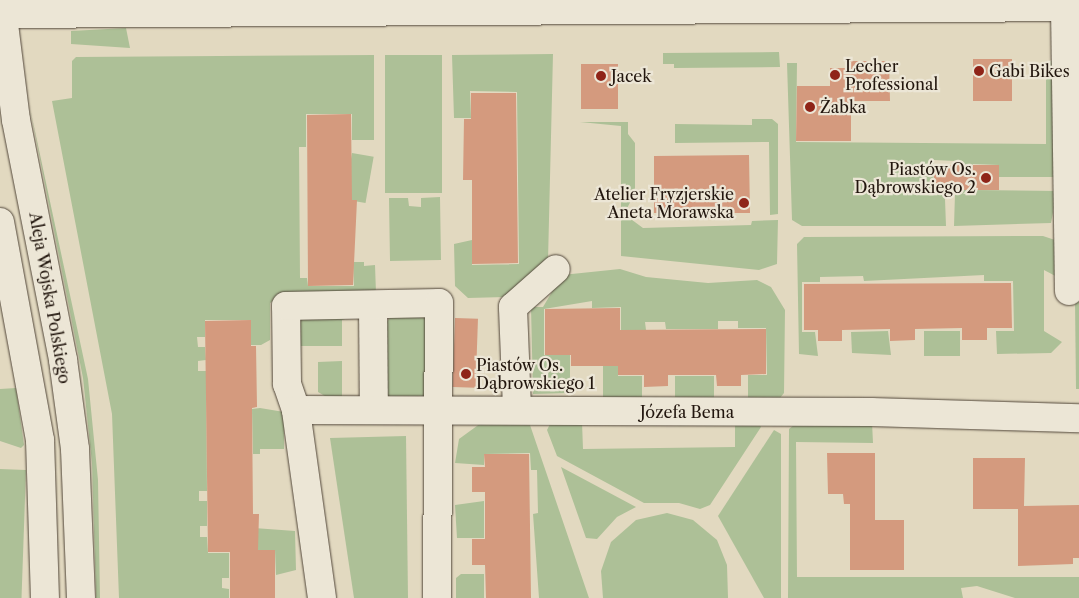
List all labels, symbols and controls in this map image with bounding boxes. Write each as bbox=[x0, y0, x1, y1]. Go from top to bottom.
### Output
place label: Lecher Professional bbox=[845, 56, 938, 94]
place label: Gabi Bikes bbox=[989, 61, 1070, 81]
marker: Gabi Bikes bbox=[973, 65, 985, 77]
place label: Jacek bbox=[611, 66, 651, 86]
marker: Lecher Professional bbox=[829, 69, 841, 81]
marker: Jacek bbox=[595, 70, 607, 82]
place label: Żabka bbox=[820, 97, 866, 117]
marker: Żabka bbox=[804, 101, 816, 113]
place label: Piastów Os. Dąbrowskiego 2 bbox=[854, 159, 976, 197]
marker: Piastów Os. Dąbrowskiego 2 bbox=[980, 172, 992, 184]
place label: Atelier Fryzjerskie Aneta Morawska bbox=[594, 184, 734, 222]
marker: Atelier Fryzjerskie Aneta Morawska bbox=[738, 197, 750, 209]
street label: Aleja Wojska Polskiego bbox=[25, 210, 75, 386]
place label: Piastów Os. Dąbrowskiego 1 bbox=[476, 355, 595, 393]
marker: Piastów Os. Dąbrowskiego 1 bbox=[460, 368, 472, 380]
street label: Józefa Bema bbox=[640, 402, 734, 422]

